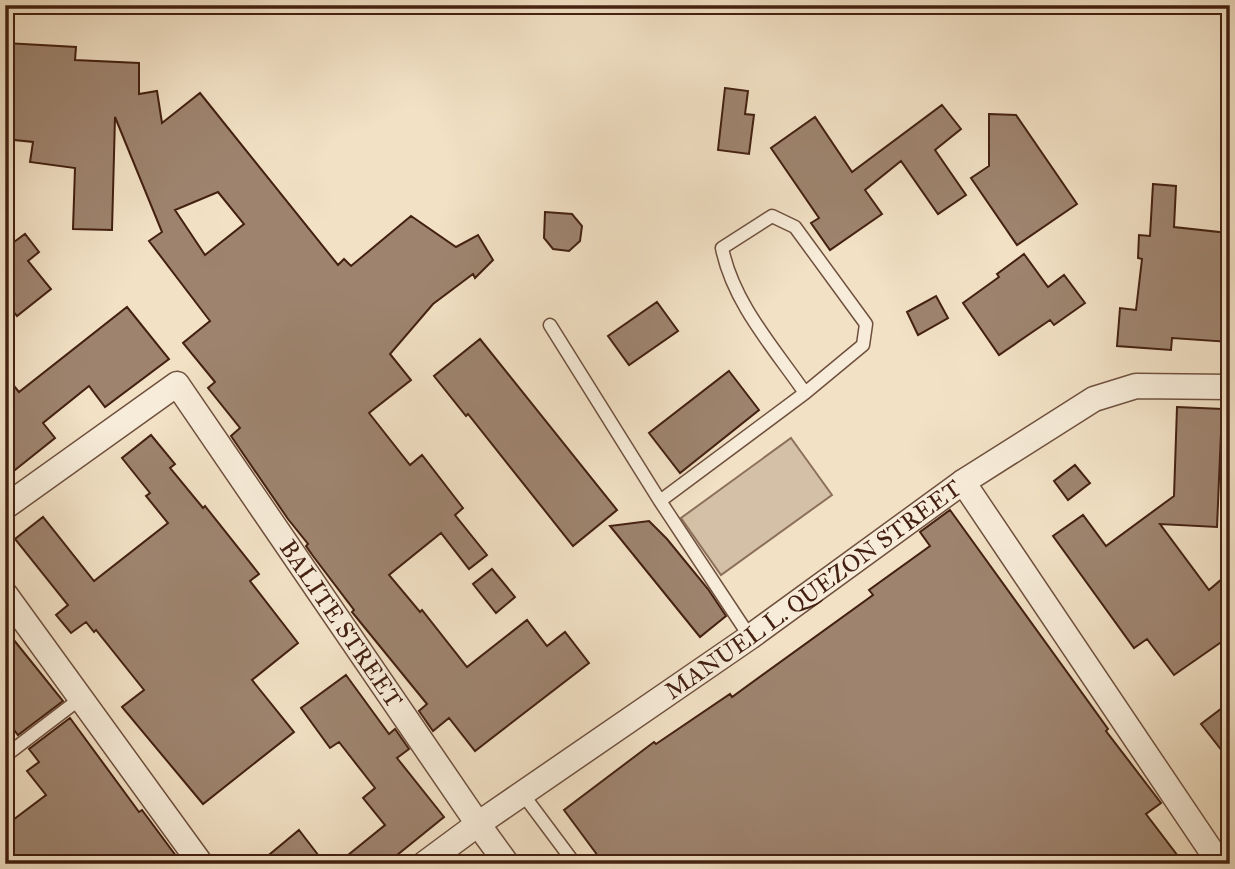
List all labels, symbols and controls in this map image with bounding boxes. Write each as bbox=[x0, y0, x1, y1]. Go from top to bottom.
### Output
street label: MANUEL L. QUEZON STREET bbox=[659, 473, 967, 706]
street label: BALITE STREET bbox=[273, 534, 409, 714]

